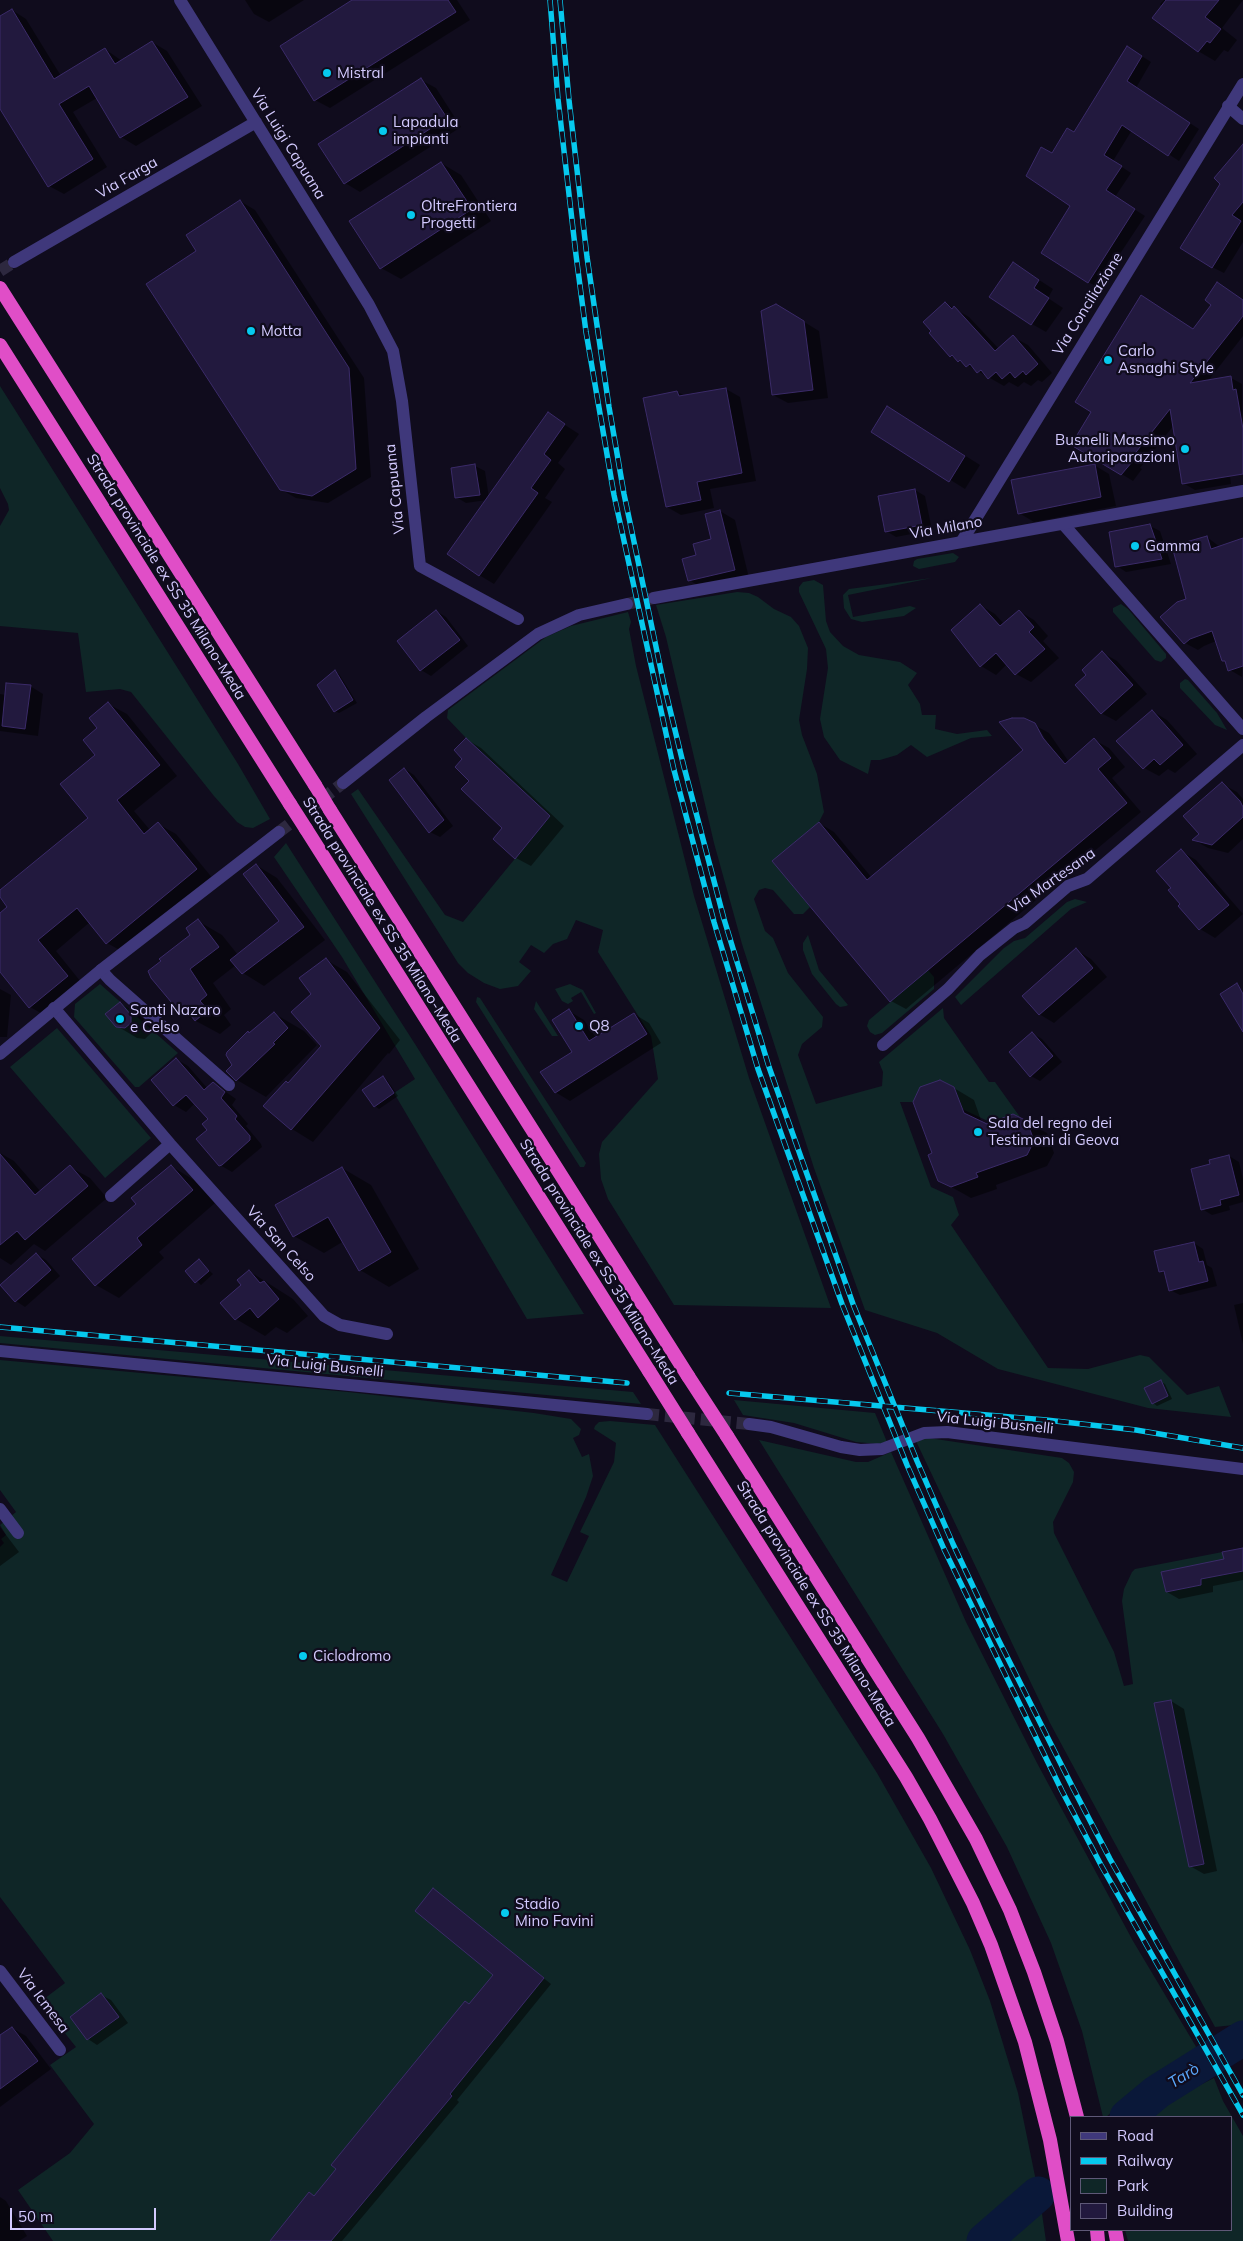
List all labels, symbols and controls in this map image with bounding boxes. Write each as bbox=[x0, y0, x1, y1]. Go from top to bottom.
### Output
place label: Mistral bbox=[337, 64, 384, 82]
marker: Mistral bbox=[321, 67, 333, 79]
street label: Via Luigi Capuana bbox=[247, 85, 329, 203]
place label: Lapadula impianti bbox=[393, 113, 458, 148]
marker: Lapadula impianti bbox=[377, 125, 389, 137]
street label: Via Farga bbox=[93, 153, 161, 203]
place label: OltreFrontiera Progetti bbox=[421, 197, 517, 232]
marker: OltreFrontiera Progetti bbox=[405, 209, 417, 221]
street label: Via Conciliazione bbox=[1049, 249, 1127, 359]
place label: Motta bbox=[261, 322, 302, 340]
marker: Motta bbox=[245, 325, 257, 337]
place label: Carlo Asnaghi Style bbox=[1118, 342, 1214, 377]
marker: Carlo Asnaghi Style bbox=[1102, 354, 1114, 366]
place label: Busnelli Massimo Autoriparazioni bbox=[1055, 431, 1175, 466]
street label: Via Capuana bbox=[381, 443, 409, 535]
marker: Busnelli Massimo Autoriparazioni bbox=[1179, 443, 1191, 455]
street label: Strada provinciale ex SS 35 Milano-Meda bbox=[83, 451, 249, 703]
street label: Via Milano bbox=[908, 513, 984, 543]
place label: Gamma bbox=[1145, 537, 1200, 555]
marker: Gamma bbox=[1129, 540, 1141, 552]
street label: Strada provinciale ex SS 35 Milano-Meda bbox=[299, 794, 465, 1046]
street label: Via Martesana bbox=[1005, 844, 1099, 918]
place label: Santi Nazaro e Celso bbox=[130, 1001, 221, 1036]
marker: Santi Nazaro e Celso bbox=[114, 1013, 126, 1025]
place label: Q8 bbox=[589, 1017, 610, 1035]
marker: Q8 bbox=[573, 1020, 585, 1032]
place label: Sala del regno dei Testimoni di Geova bbox=[988, 1114, 1119, 1149]
marker: Sala del regno dei Testimoni di Geova bbox=[972, 1126, 984, 1138]
street label: Strada provinciale ex SS 35 Milano-Meda bbox=[516, 1136, 682, 1388]
street label: Via San Celso bbox=[242, 1203, 320, 1285]
street label: Via Luigi Busnelli bbox=[266, 1351, 384, 1381]
street label: Via Luigi Busnelli bbox=[936, 1408, 1054, 1438]
street label: Strada provinciale ex SS 35 Milano-Meda bbox=[733, 1478, 899, 1730]
place label: Ciclodromo bbox=[313, 1647, 391, 1665]
marker: Ciclodromo bbox=[297, 1650, 309, 1662]
place label: Stadio Mino Favini bbox=[515, 1895, 594, 1930]
marker: Stadio Mino Favini bbox=[499, 1907, 511, 1919]
street label: Via Icmesa bbox=[13, 1965, 73, 2037]
water label: Tarò bbox=[1165, 2059, 1203, 2093]
legend bbox=[1070, 2116, 1233, 2231]
text: Road bbox=[1117, 2126, 1154, 2145]
text: Railway bbox=[1117, 2151, 1173, 2170]
text: Park bbox=[1117, 2176, 1149, 2195]
scale bar bbox=[12, 2198, 159, 2230]
text: Building bbox=[1117, 2201, 1173, 2220]
text: 50 m bbox=[18, 2207, 53, 2226]

